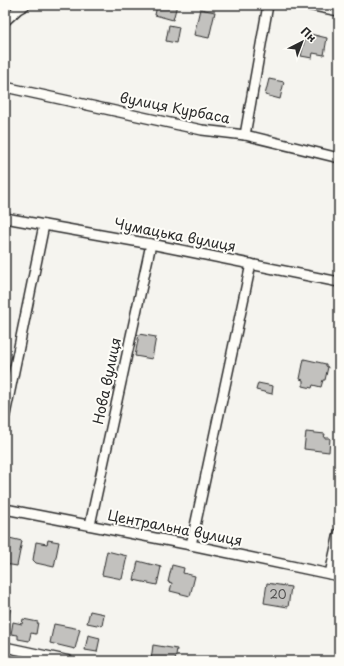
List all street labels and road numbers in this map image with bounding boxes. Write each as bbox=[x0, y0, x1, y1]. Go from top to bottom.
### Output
street label: вулиця Курбаса bbox=[118, 87, 232, 129]
street label: Чумацька вулиця bbox=[112, 212, 238, 257]
street label: Нова вулиця bbox=[87, 336, 126, 426]
street label: Центральна вулиця bbox=[106, 504, 244, 551]

